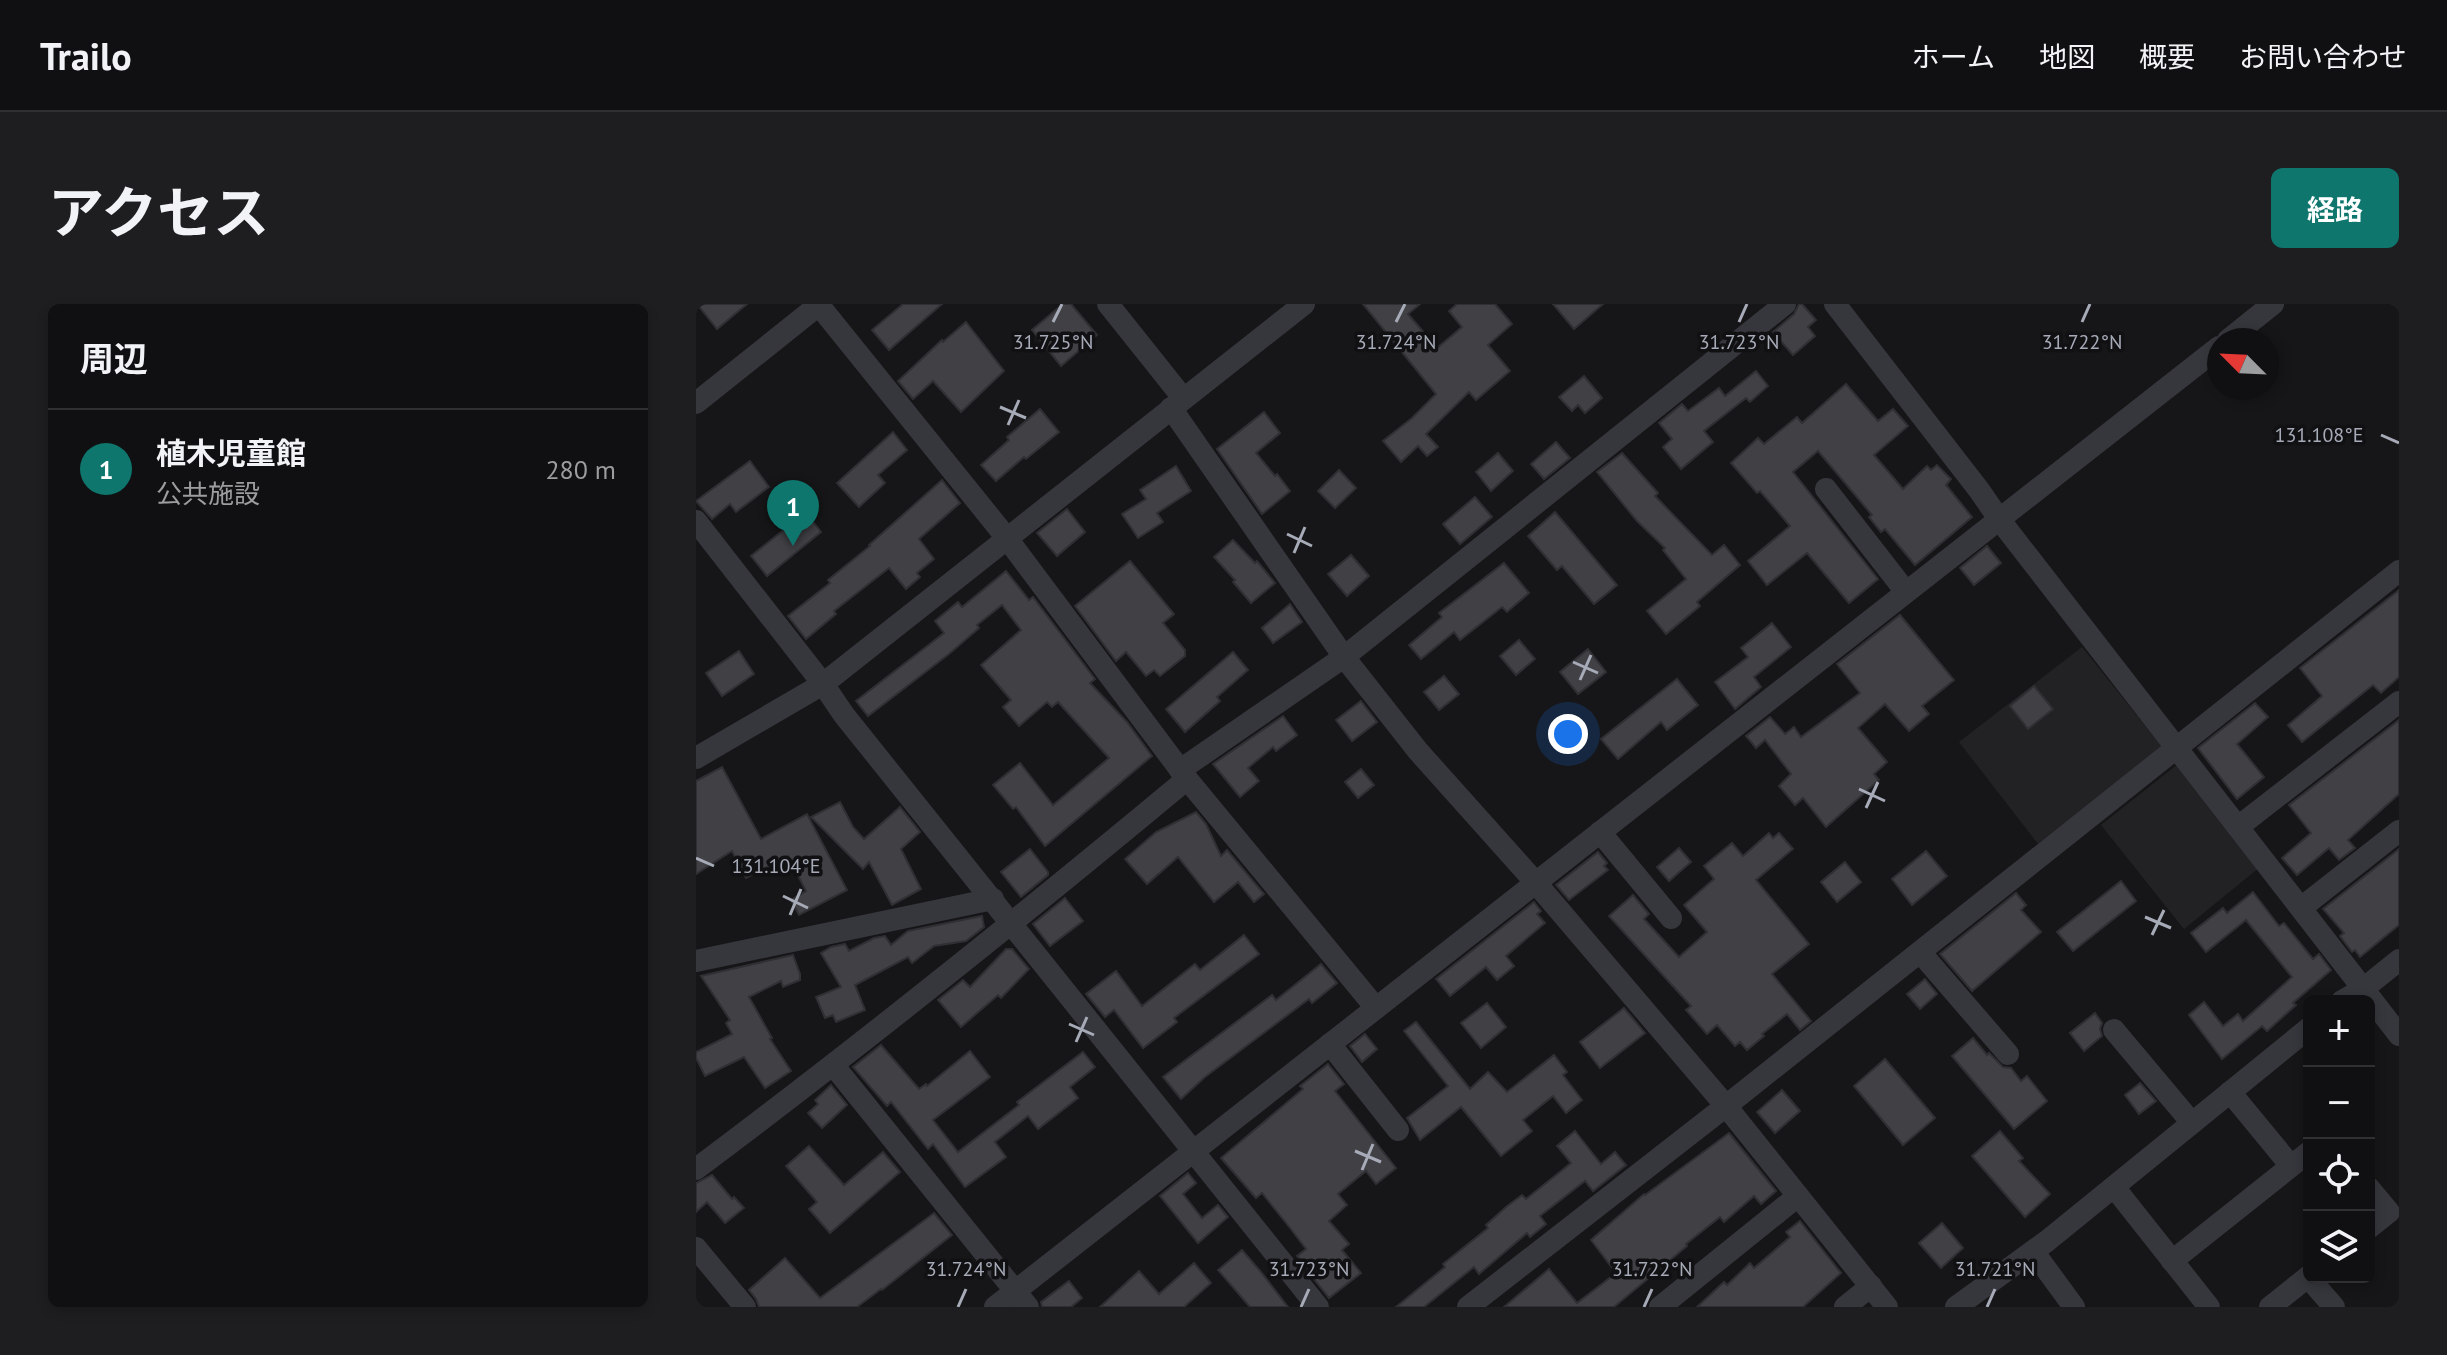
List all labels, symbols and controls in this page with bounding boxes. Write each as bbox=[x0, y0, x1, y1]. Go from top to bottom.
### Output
text: Trailo bbox=[40, 31, 132, 80]
text: ホーム bbox=[1912, 38, 1995, 75]
text: 地図 bbox=[2039, 38, 2095, 75]
text: 概要 bbox=[2139, 38, 2195, 75]
text: お問い合わせ bbox=[2239, 38, 2407, 75]
button: 経路 bbox=[2271, 168, 2399, 248]
text: アクセス bbox=[48, 176, 269, 248]
north arrow bbox=[2207, 328, 2279, 400]
text: 31.725°N bbox=[1013, 329, 1093, 355]
text: 31.724°N bbox=[1356, 329, 1436, 355]
text: 31.723°N bbox=[1699, 329, 1779, 355]
text: 31.722°N bbox=[2042, 329, 2122, 355]
text: 周辺 bbox=[80, 336, 148, 380]
text: 131.108°E bbox=[2275, 422, 2363, 448]
text: 植木児童館 bbox=[156, 433, 306, 472]
text: 1 bbox=[99, 453, 113, 486]
text: 280 m bbox=[545, 453, 616, 486]
text: 公共施設 bbox=[156, 477, 260, 510]
pin: 1 bbox=[767, 480, 819, 546]
your location bbox=[1548, 714, 1588, 754]
text: 131.104°E bbox=[732, 853, 820, 879]
map controls bbox=[2303, 995, 2375, 1283]
button: + bbox=[2303, 995, 2375, 1067]
button: − bbox=[2303, 1067, 2375, 1139]
button: locate bbox=[2303, 1139, 2375, 1211]
button: layers bbox=[2303, 1211, 2375, 1283]
text: 31.724°N bbox=[926, 1256, 1006, 1282]
text: 31.723°N bbox=[1269, 1256, 1349, 1282]
text: 31.722°N bbox=[1612, 1256, 1692, 1282]
text: 31.721°N bbox=[1955, 1256, 2035, 1282]

